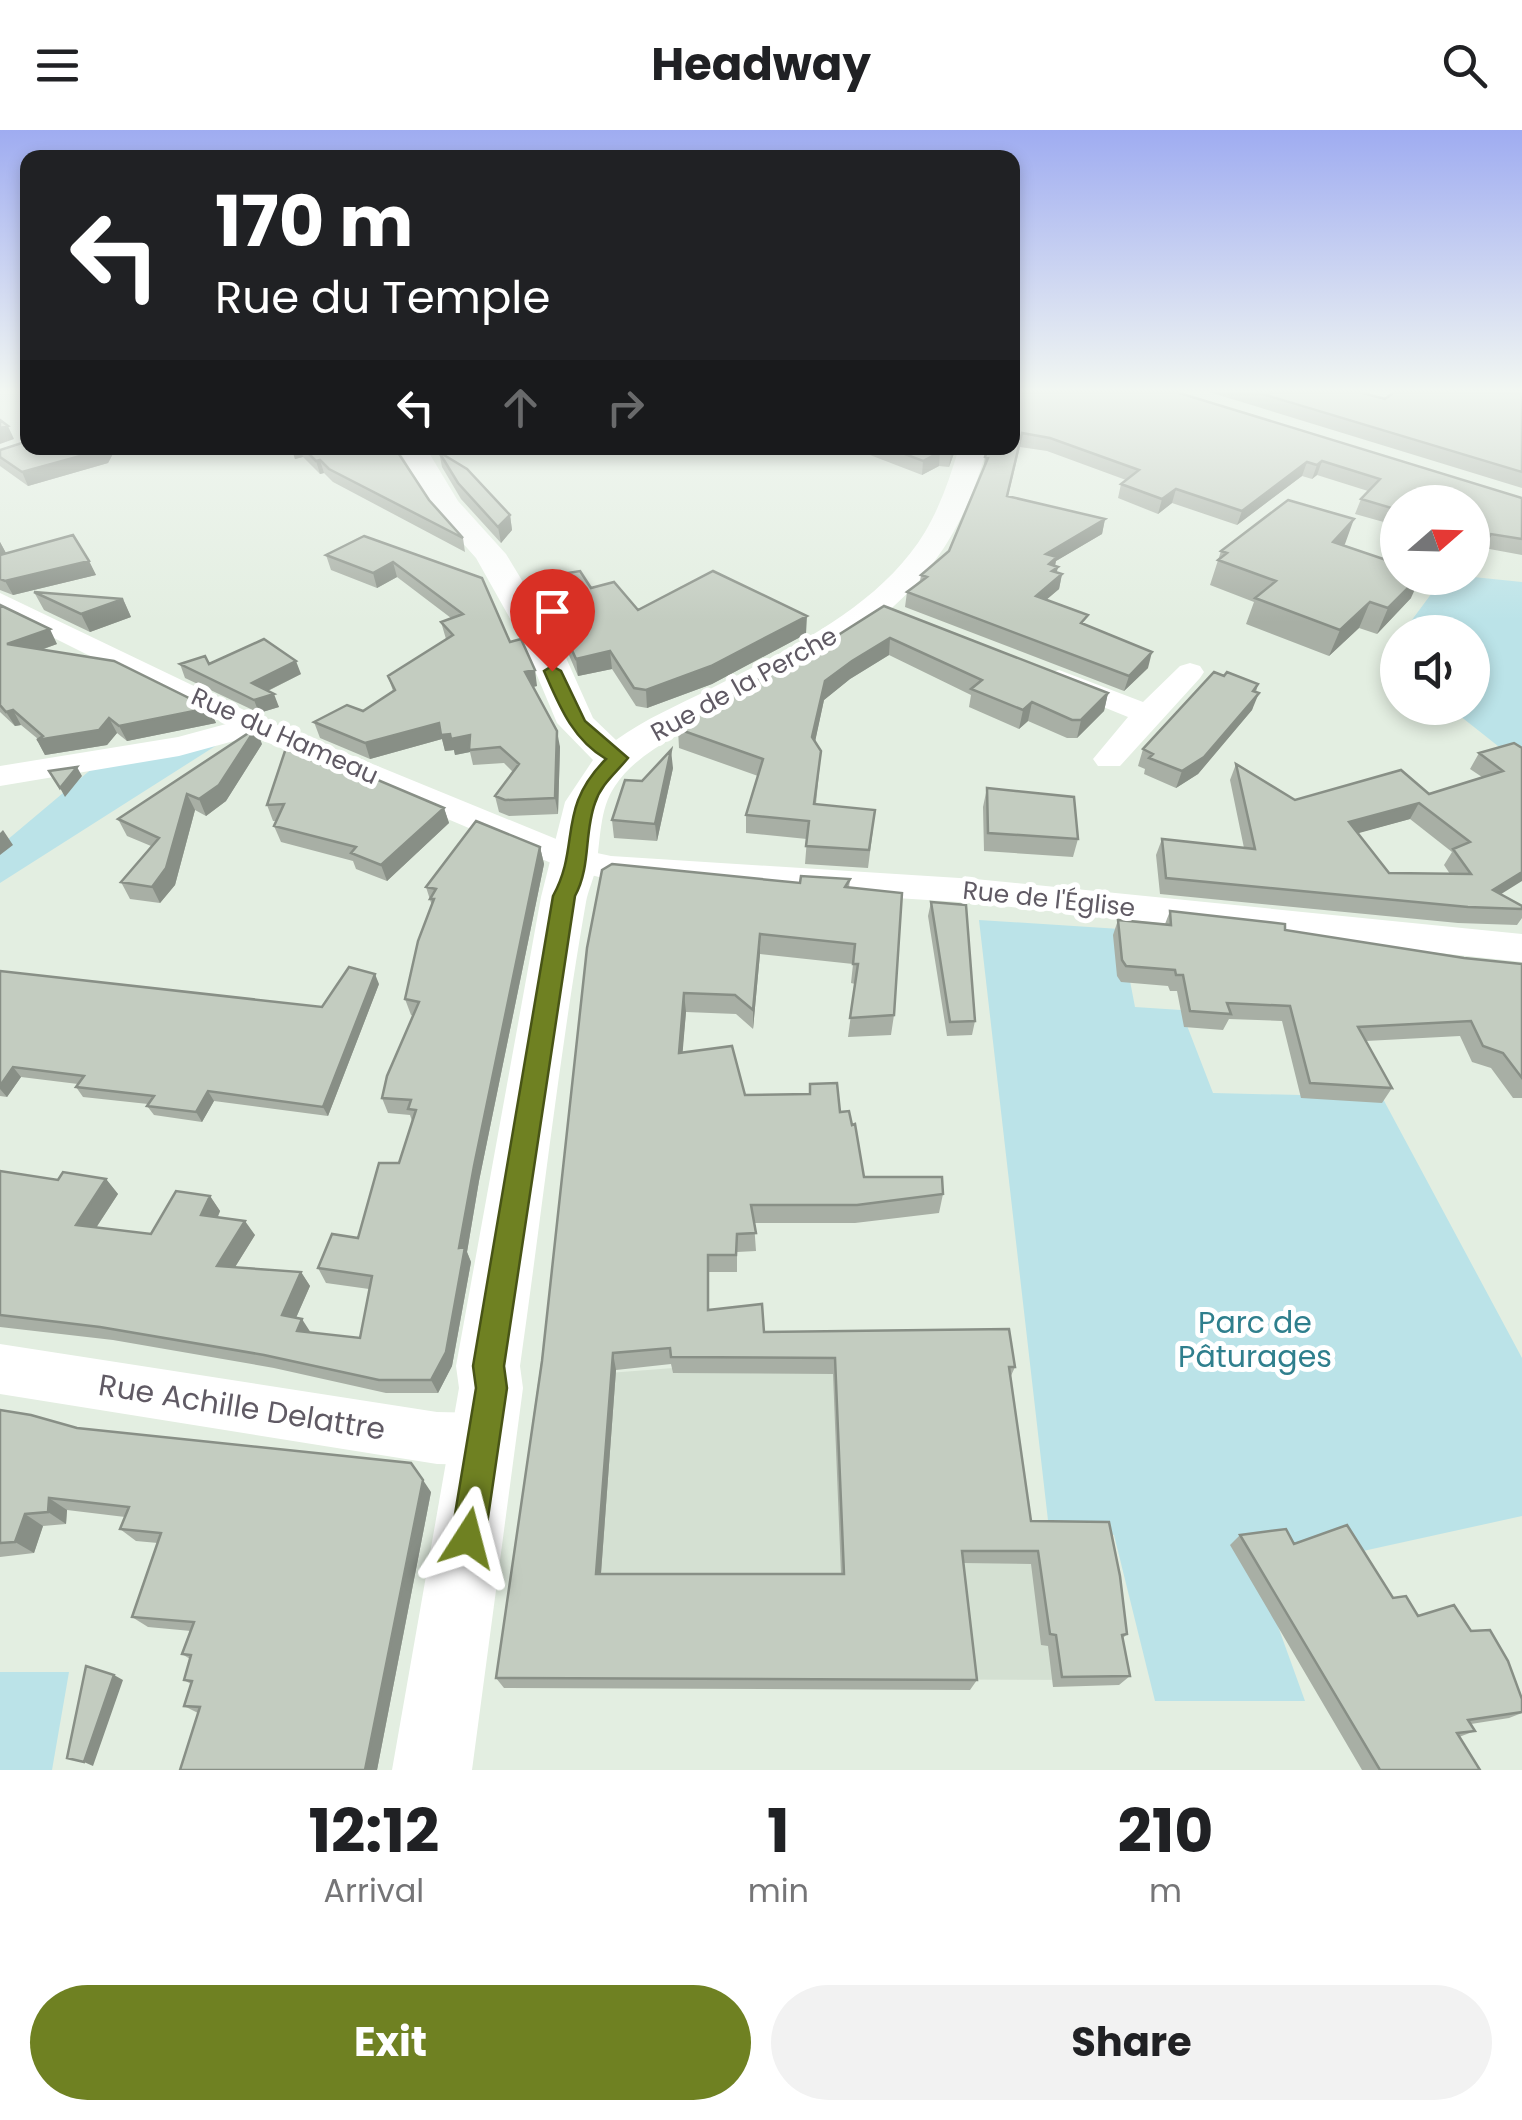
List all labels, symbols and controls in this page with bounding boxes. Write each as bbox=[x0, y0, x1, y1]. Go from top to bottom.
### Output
text: Headway bbox=[651, 33, 871, 96]
icon: menu bbox=[30, 38, 85, 93]
icon: search bbox=[1437, 38, 1492, 93]
text: 170 m bbox=[215, 172, 413, 271]
icon: left bbox=[50, 190, 180, 320]
text: Rue du Temple bbox=[215, 266, 550, 329]
icon: left bbox=[388, 380, 443, 435]
icon: ahead bbox=[493, 380, 548, 435]
icon: right bbox=[598, 380, 653, 435]
north arrow bbox=[1380, 485, 1490, 595]
map controls bbox=[1380, 485, 1490, 725]
pin bbox=[510, 569, 595, 672]
icon: arrive bbox=[525, 584, 580, 639]
button: sound bbox=[1380, 615, 1490, 725]
street label: Rue de la Perche bbox=[644, 618, 844, 750]
street label: Rue du Hameau bbox=[186, 679, 384, 793]
street label: Rue de l'Église bbox=[961, 873, 1137, 925]
park label: Parc de Pâturages bbox=[1178, 1301, 1332, 1378]
street label: Rue Achille Delattre bbox=[96, 1363, 388, 1451]
position arrow bbox=[416, 1486, 520, 1590]
text: 12:12 bbox=[309, 1789, 439, 1873]
text: 1 bbox=[767, 1789, 790, 1873]
text: 210 bbox=[1118, 1789, 1213, 1873]
text: Arrival bbox=[323, 1868, 424, 1913]
text: min bbox=[748, 1868, 809, 1913]
text: m bbox=[1149, 1868, 1182, 1913]
button: Exit bbox=[30, 1985, 751, 2100]
button: Share bbox=[771, 1985, 1492, 2100]

